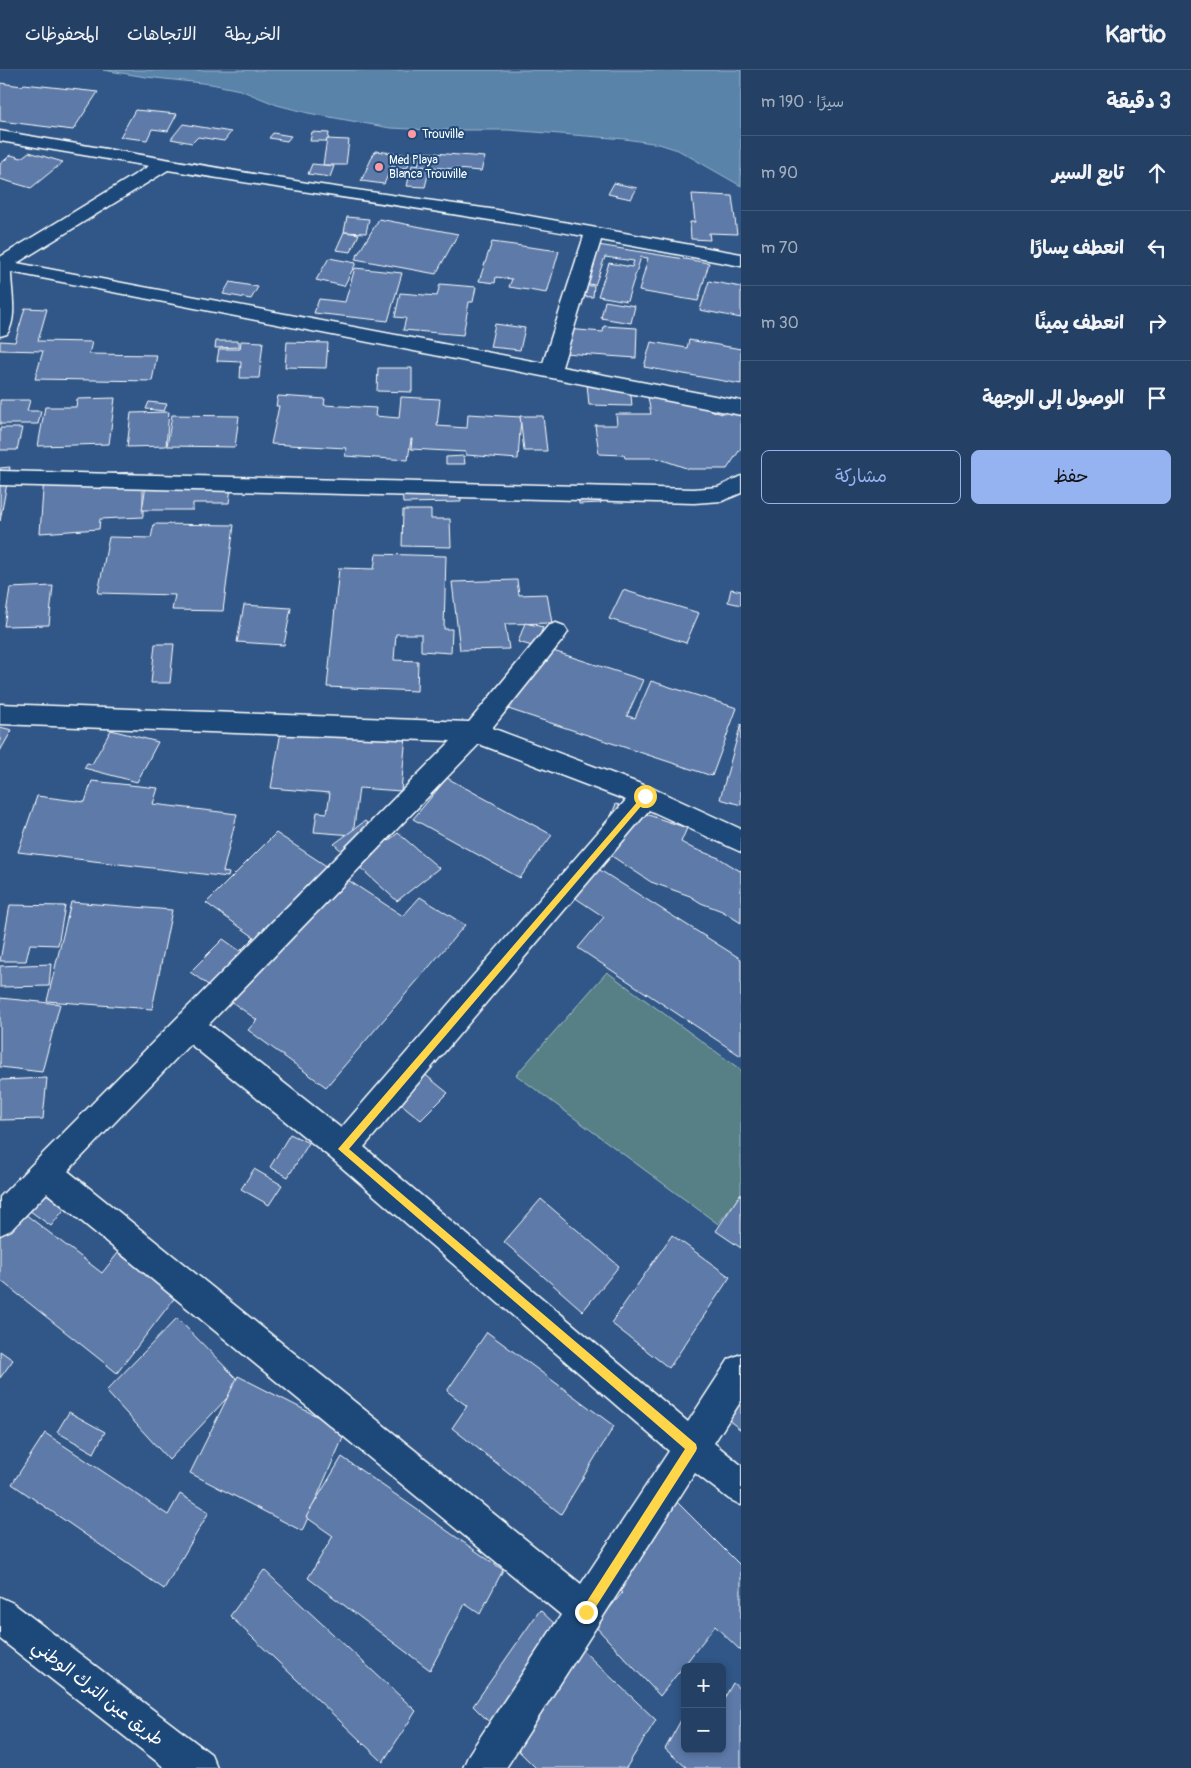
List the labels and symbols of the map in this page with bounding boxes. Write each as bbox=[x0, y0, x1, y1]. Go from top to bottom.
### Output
place label: Trouville bbox=[422, 127, 464, 142]
marker: Trouville bbox=[406, 128, 418, 140]
place label: Med Playa Blanca Trouville bbox=[389, 153, 467, 182]
marker: Med Playa Blanca Trouville bbox=[373, 161, 385, 173]
route start bbox=[634, 785, 657, 808]
route end bbox=[575, 1601, 598, 1624]
street label: طريق عين الترك الوطني bbox=[25, 1634, 168, 1755]

